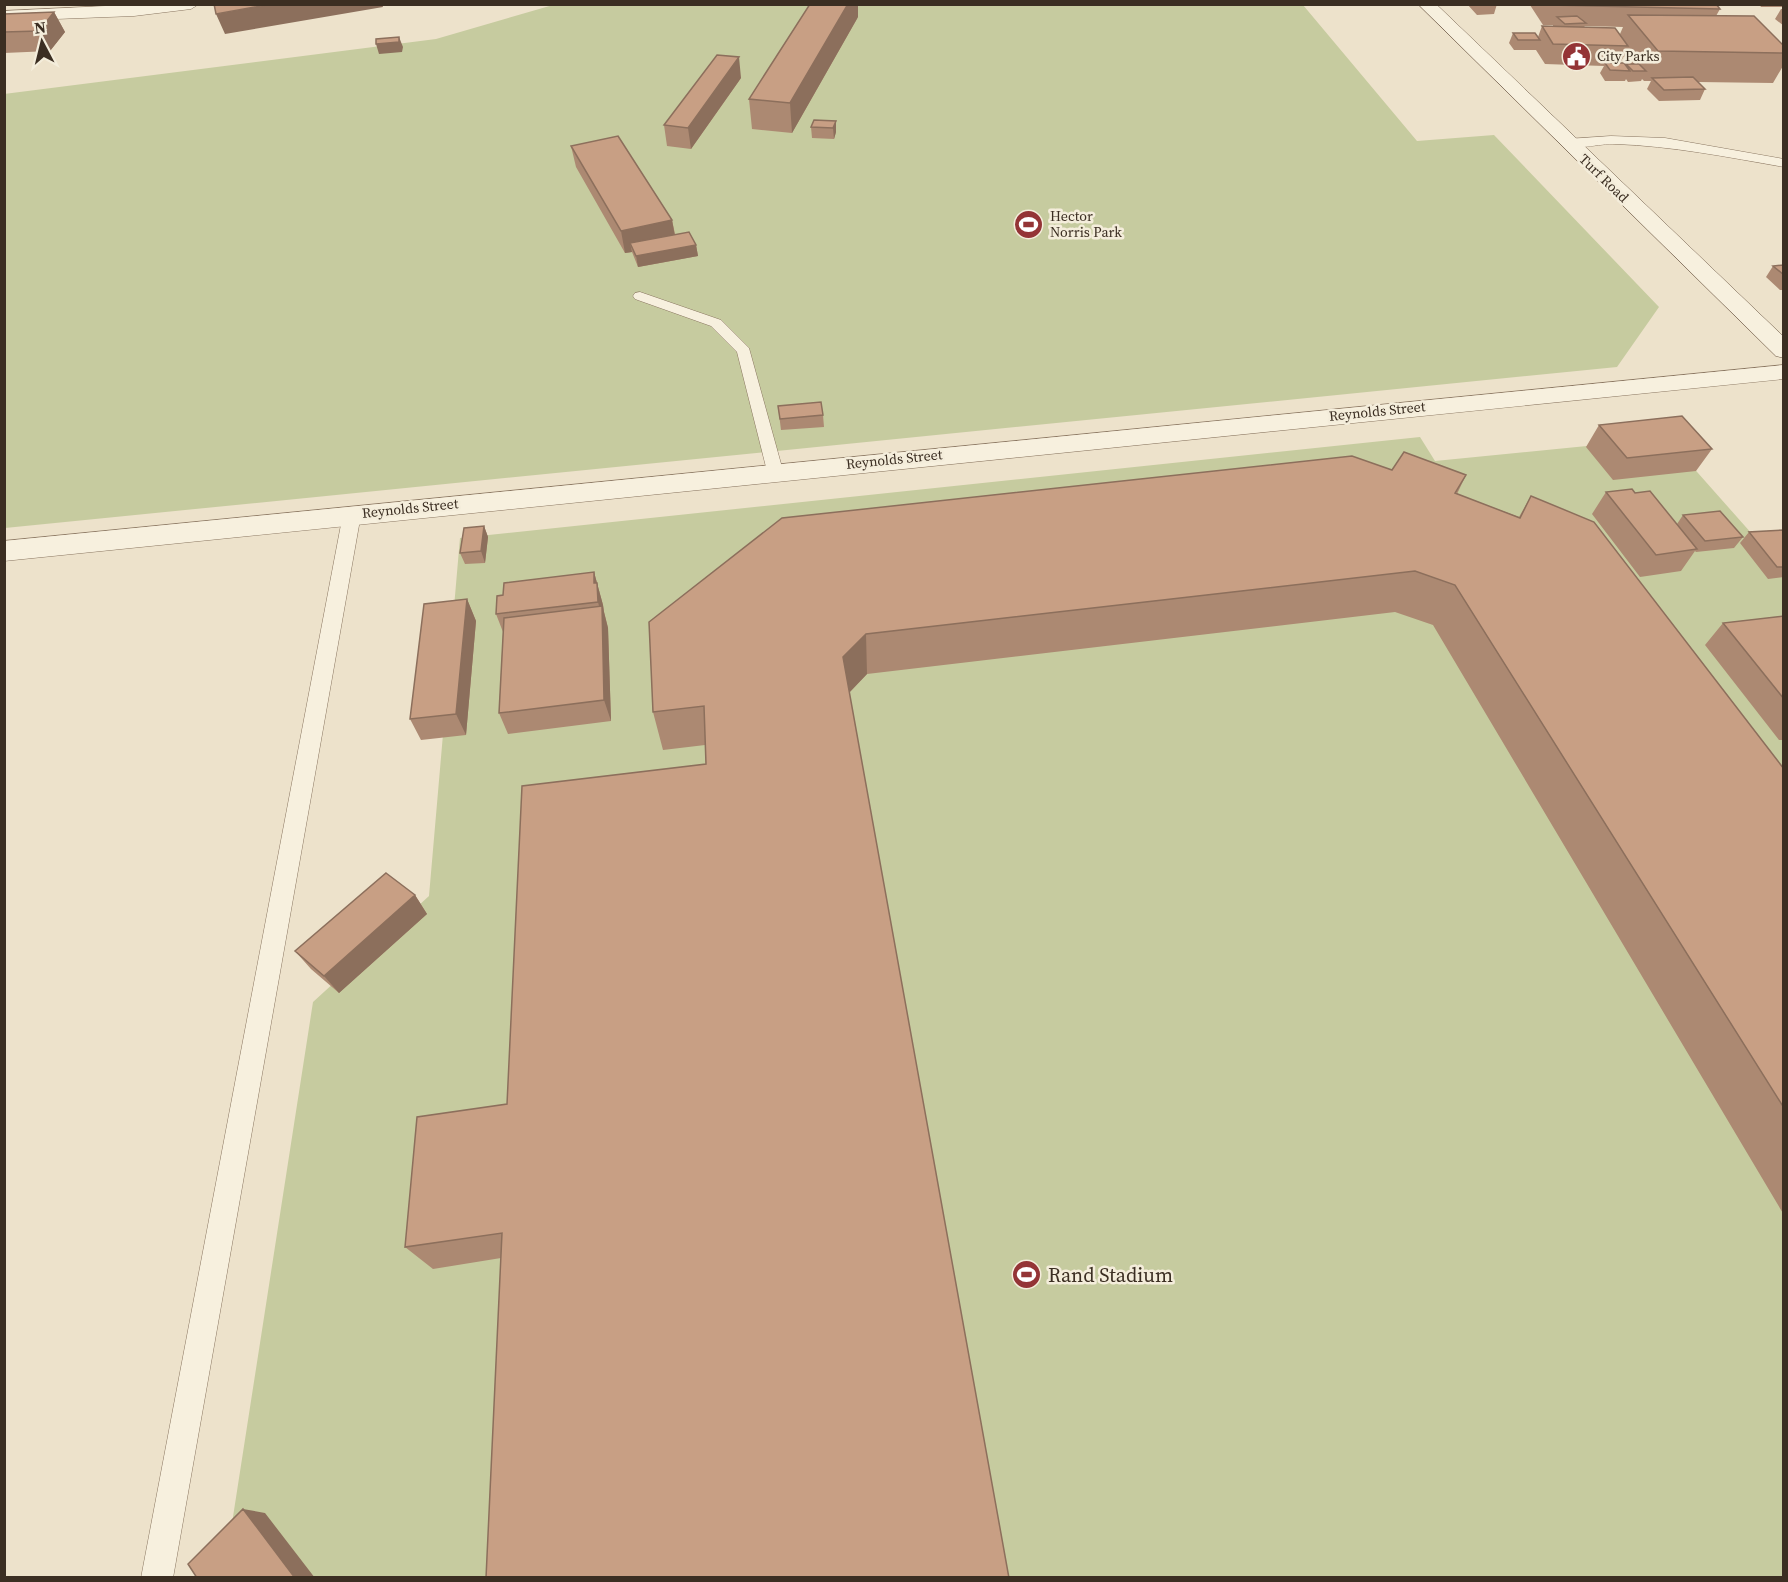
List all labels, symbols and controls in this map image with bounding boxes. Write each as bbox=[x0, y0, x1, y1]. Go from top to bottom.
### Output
north arrow bbox=[12, 12, 72, 72]
text: N bbox=[33, 15, 48, 39]
public building icon: City Parks bbox=[1560, 40, 1592, 72]
place label: City Parks bbox=[1597, 46, 1660, 66]
street label: Turf Road bbox=[1575, 149, 1633, 207]
place label: Hector Norris Park bbox=[1050, 206, 1122, 242]
sports icon: Hector Norris Park bbox=[1013, 208, 1045, 240]
street label: Reynolds Street bbox=[1328, 396, 1427, 426]
street label: Reynolds Street bbox=[845, 444, 944, 474]
street label: Reynolds Street bbox=[361, 493, 460, 523]
sports icon: Rand Stadium bbox=[1011, 1259, 1043, 1291]
place label: Rand Stadium bbox=[1048, 1261, 1173, 1289]

